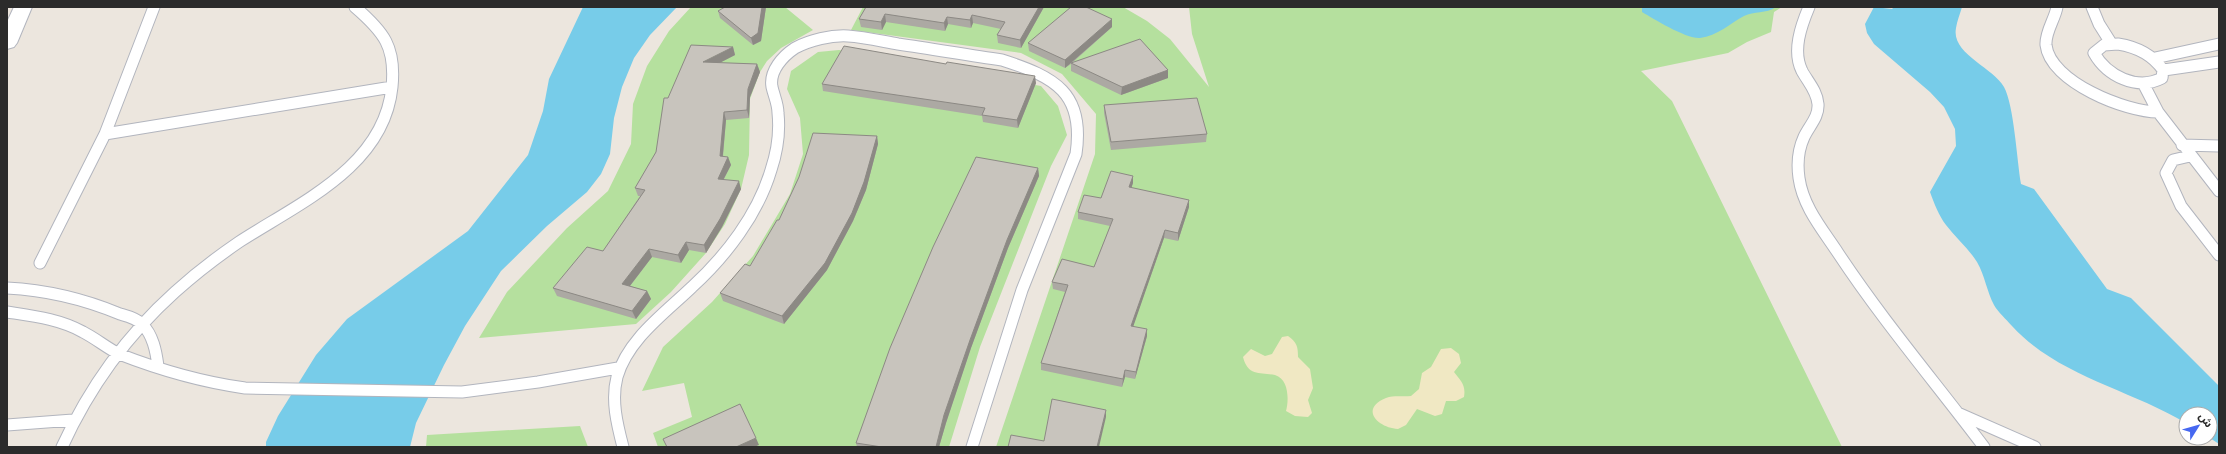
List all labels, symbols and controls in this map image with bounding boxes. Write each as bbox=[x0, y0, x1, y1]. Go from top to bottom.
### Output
north arrow bbox=[2178, 406, 2218, 446]
text: ش bbox=[2196, 410, 2216, 430]

